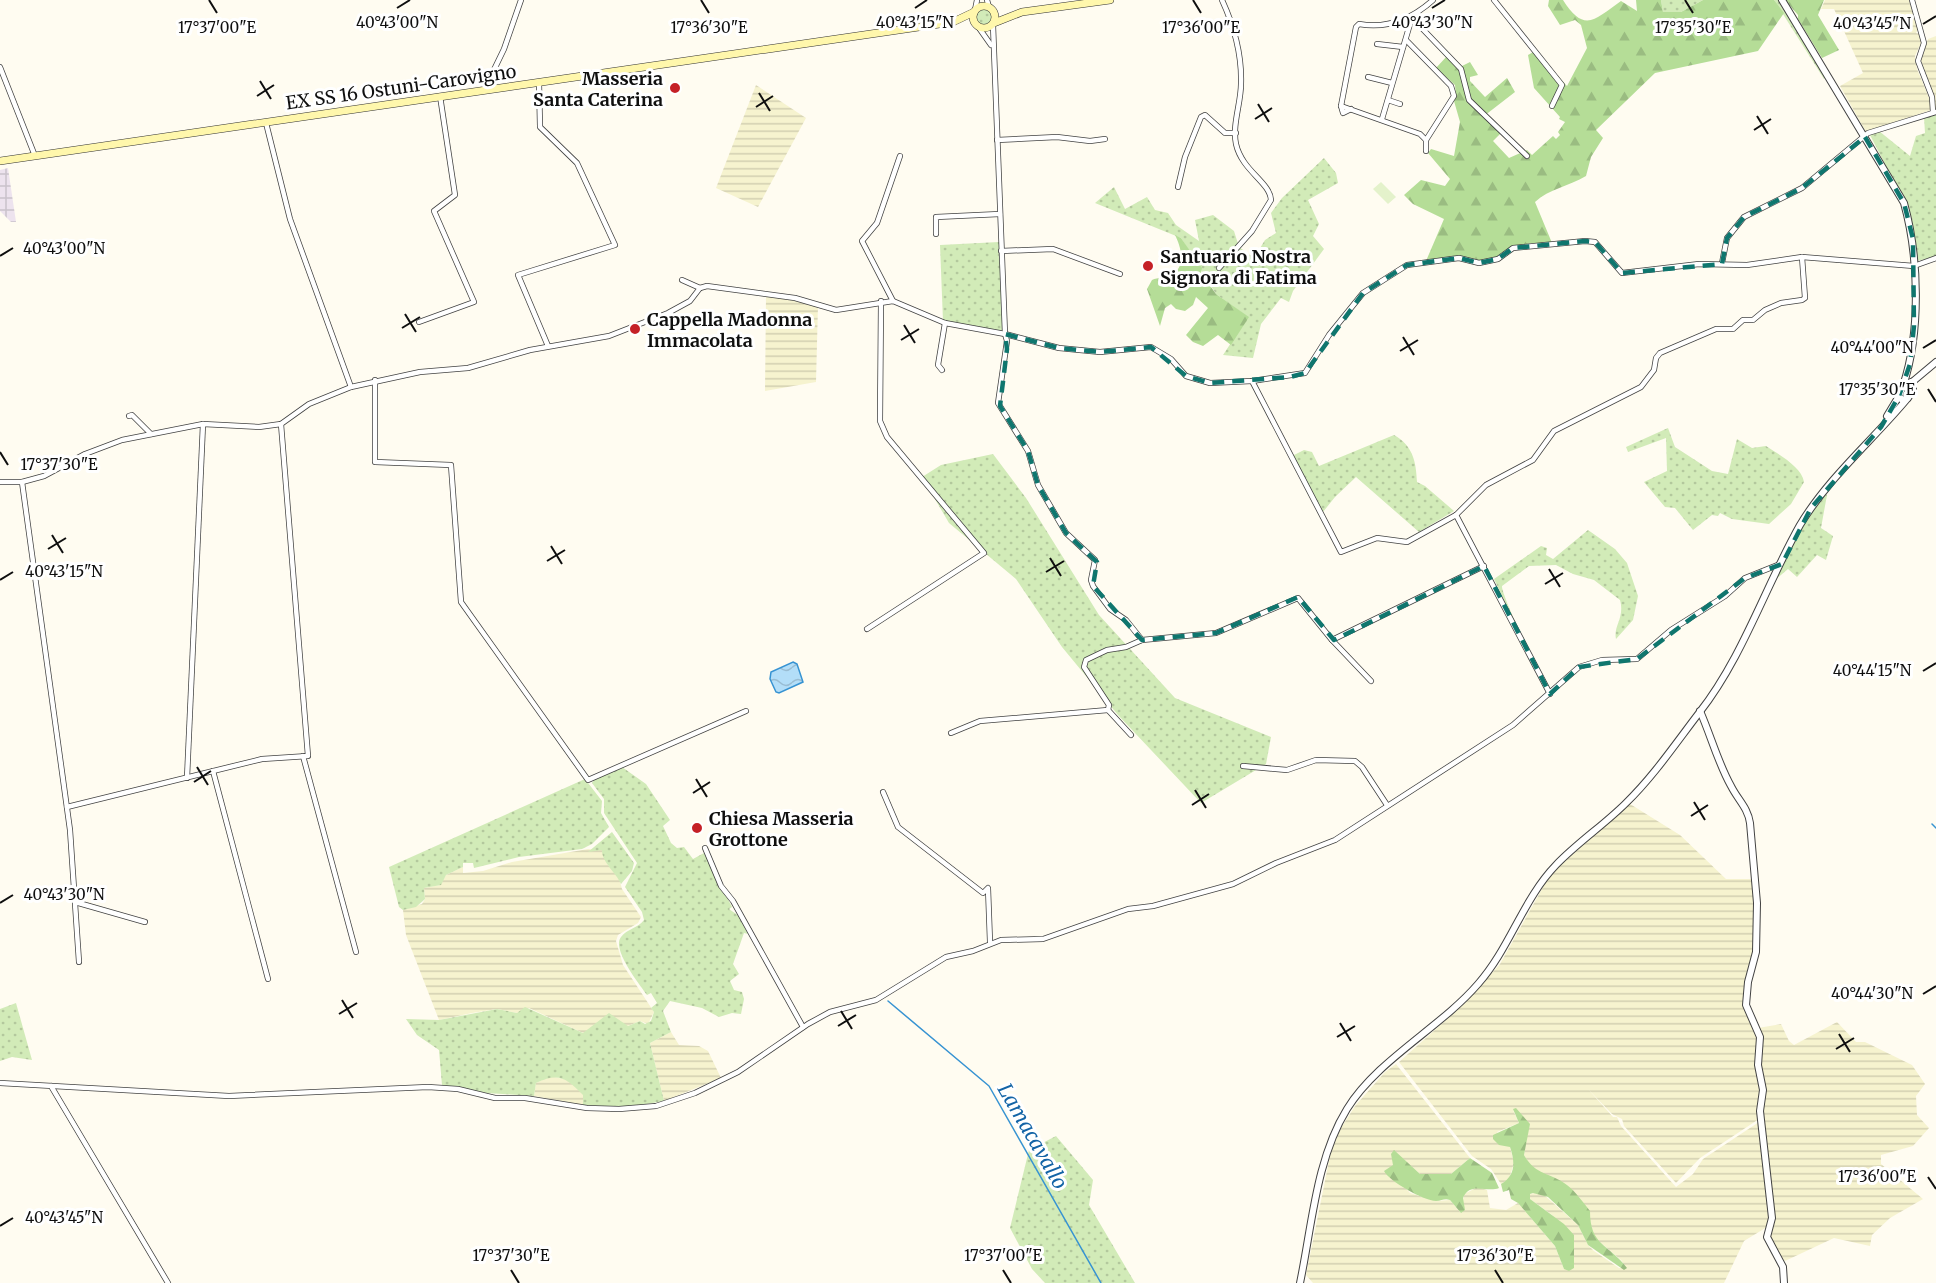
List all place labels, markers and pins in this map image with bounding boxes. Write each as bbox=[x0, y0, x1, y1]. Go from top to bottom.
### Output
place label: Masseria Santa Caterina bbox=[533, 67, 663, 111]
marker: Masseria Santa Caterina bbox=[668, 81, 682, 95]
place label: Santuario Nostra Signora di Fatima bbox=[1160, 245, 1317, 289]
marker: Santuario Nostra Signora di Fatima bbox=[1141, 259, 1155, 273]
place label: Cappella Madonna Immacolata bbox=[647, 308, 812, 352]
marker: Cappella Madonna Immacolata bbox=[628, 322, 642, 336]
place label: Chiesa Masseria Grottone bbox=[709, 807, 854, 851]
marker: Chiesa Masseria Grottone bbox=[690, 821, 704, 835]

